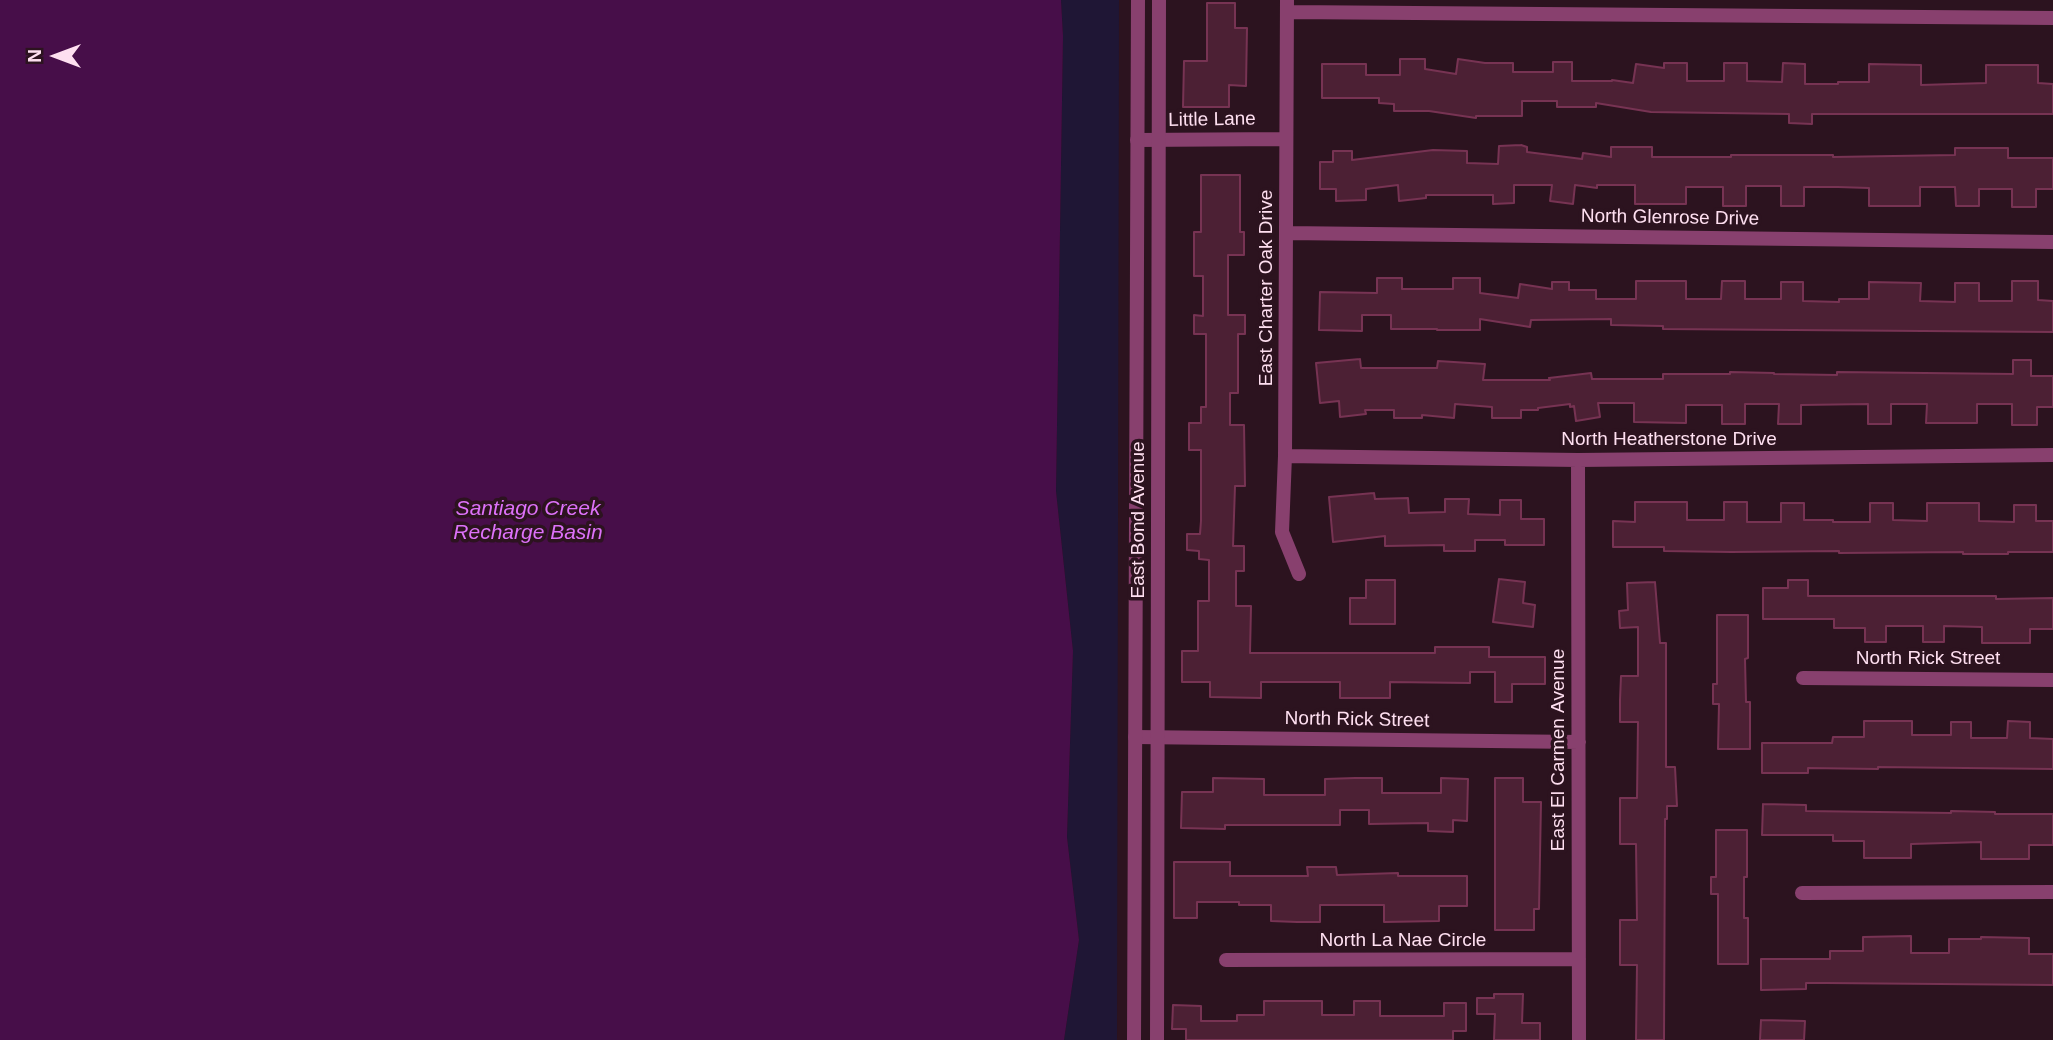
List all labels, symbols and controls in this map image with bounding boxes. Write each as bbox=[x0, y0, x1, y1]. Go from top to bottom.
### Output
north arrow bbox=[21, 21, 91, 91]
text: N bbox=[24, 49, 45, 63]
street label: Little Lane bbox=[1168, 108, 1256, 132]
street label: East Charter Oak Drive bbox=[1256, 190, 1278, 386]
street label: North Glenrose Drive bbox=[1581, 205, 1759, 231]
street label: North Heatherstone Drive bbox=[1561, 429, 1777, 451]
street label: East Bond Avenue bbox=[1128, 441, 1150, 599]
water label: Santiago Creek Recharge Basin bbox=[453, 496, 603, 546]
street label: North Rick Street bbox=[1856, 648, 2000, 670]
street label: East El Carmen Avenue bbox=[1548, 649, 1570, 851]
street label: North Rick Street bbox=[1284, 707, 1430, 733]
street label: North La Nae Circle bbox=[1320, 930, 1486, 952]

